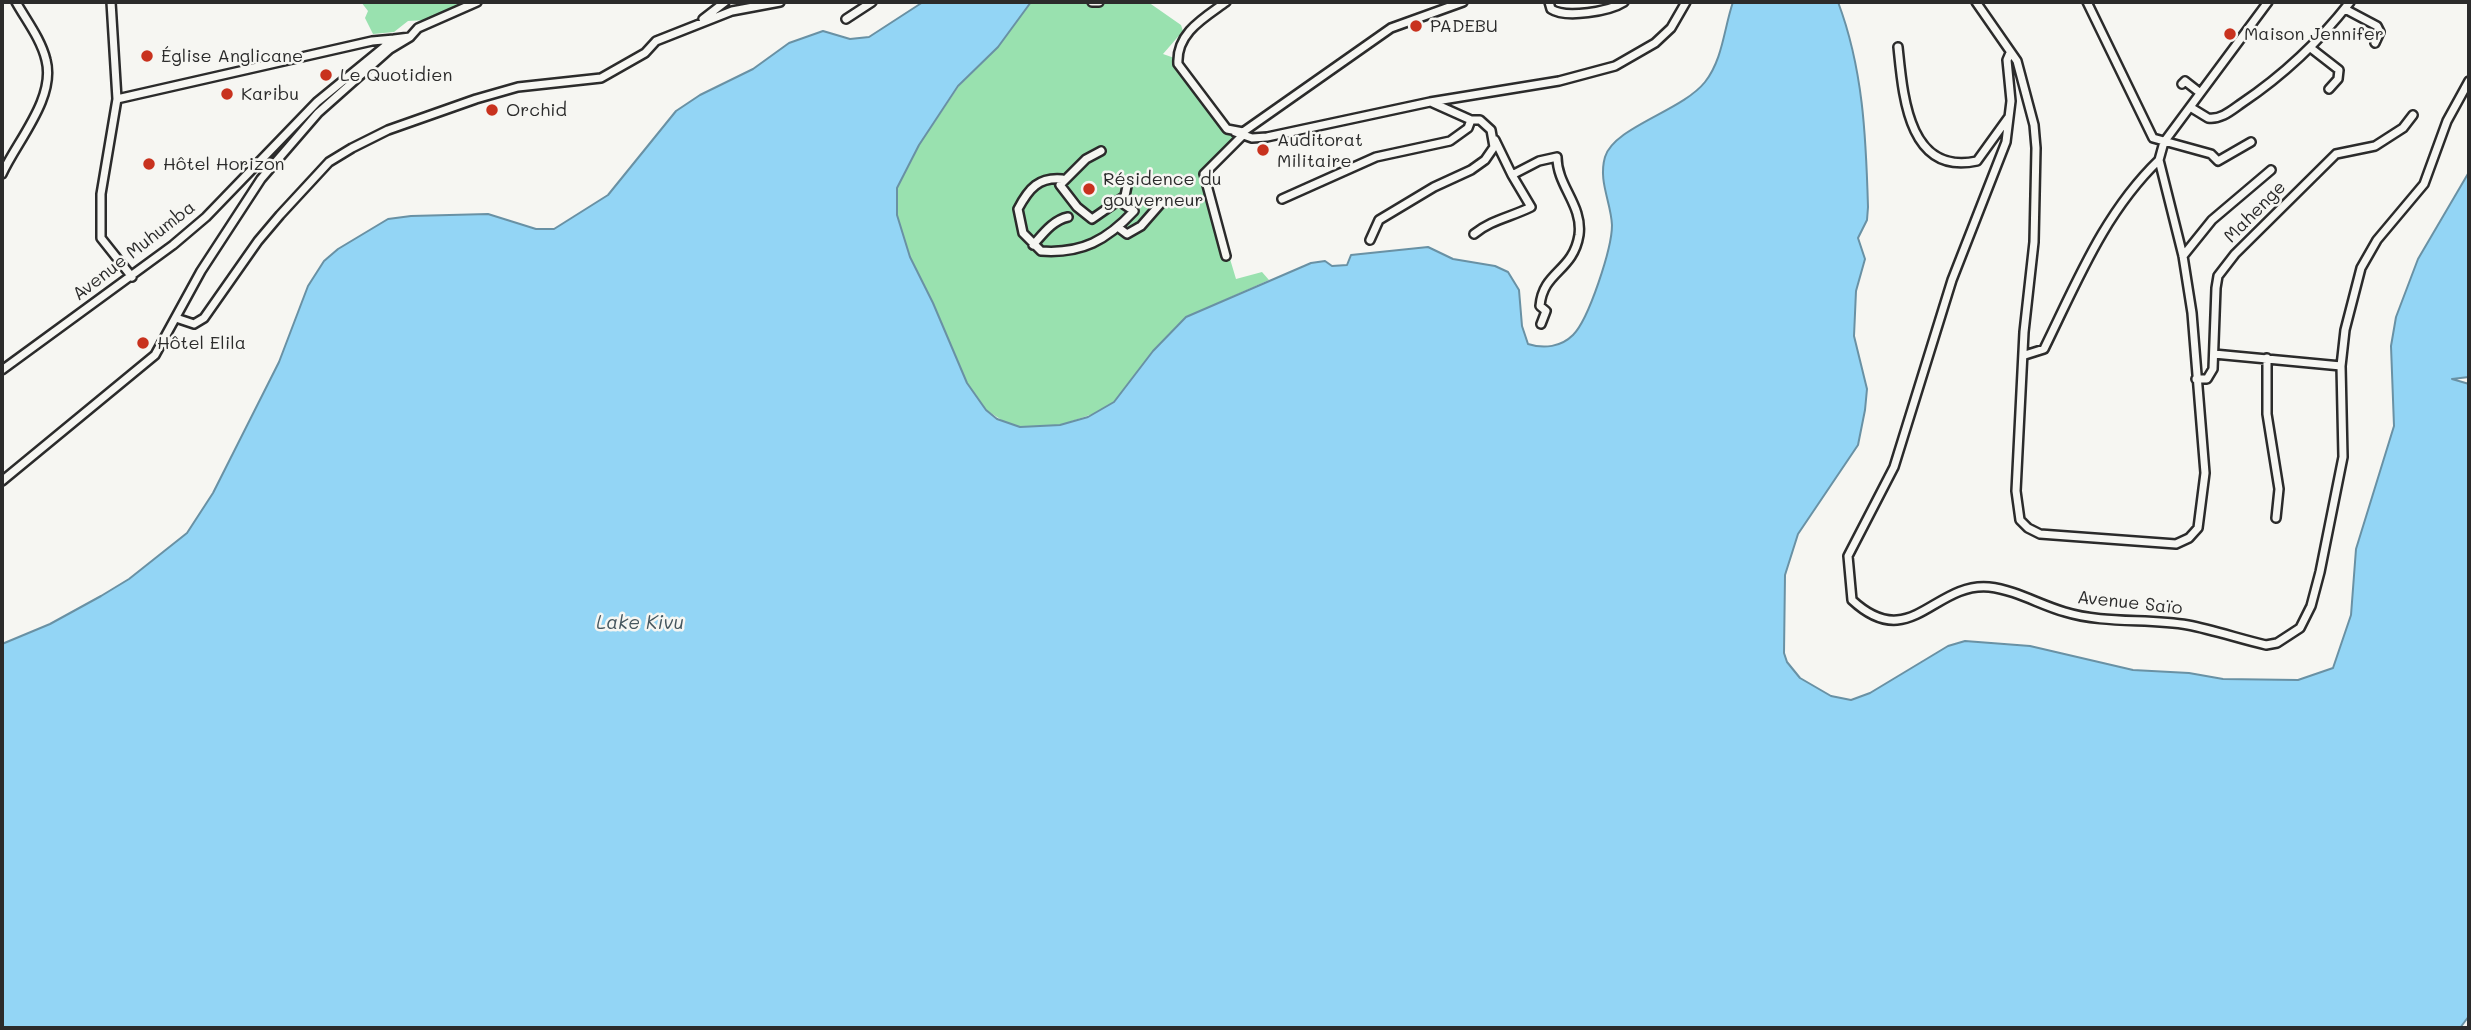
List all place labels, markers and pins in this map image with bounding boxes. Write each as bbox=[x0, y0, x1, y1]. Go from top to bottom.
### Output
place label: PADEBU bbox=[1430, 15, 1498, 37]
marker: PADEBU bbox=[1408, 18, 1424, 34]
place label: Maison Jennifer bbox=[2244, 23, 2384, 45]
marker: Maison Jennifer bbox=[2222, 26, 2238, 42]
place label: Église Anglicane bbox=[161, 45, 303, 67]
marker: Église Anglicane bbox=[139, 48, 155, 64]
place label: Le Quotidien bbox=[340, 64, 452, 86]
marker: Le Quotidien bbox=[318, 67, 334, 83]
place label: Karibu bbox=[241, 83, 299, 105]
marker: Karibu bbox=[219, 86, 235, 102]
place label: Orchid bbox=[506, 99, 567, 121]
marker: Orchid bbox=[484, 102, 500, 118]
place label: Auditorat Militaire bbox=[1277, 129, 1363, 172]
marker: Auditorat Militaire bbox=[1255, 142, 1271, 158]
place label: Hôtel Horizon bbox=[163, 153, 285, 175]
marker: Hôtel Horizon bbox=[141, 156, 157, 172]
place label: Résidence du gouverneur bbox=[1103, 168, 1222, 210]
marker: Résidence du gouverneur bbox=[1081, 181, 1097, 197]
place label: Hôtel Elila bbox=[157, 332, 246, 354]
marker: Hôtel Elila bbox=[135, 335, 151, 351]

